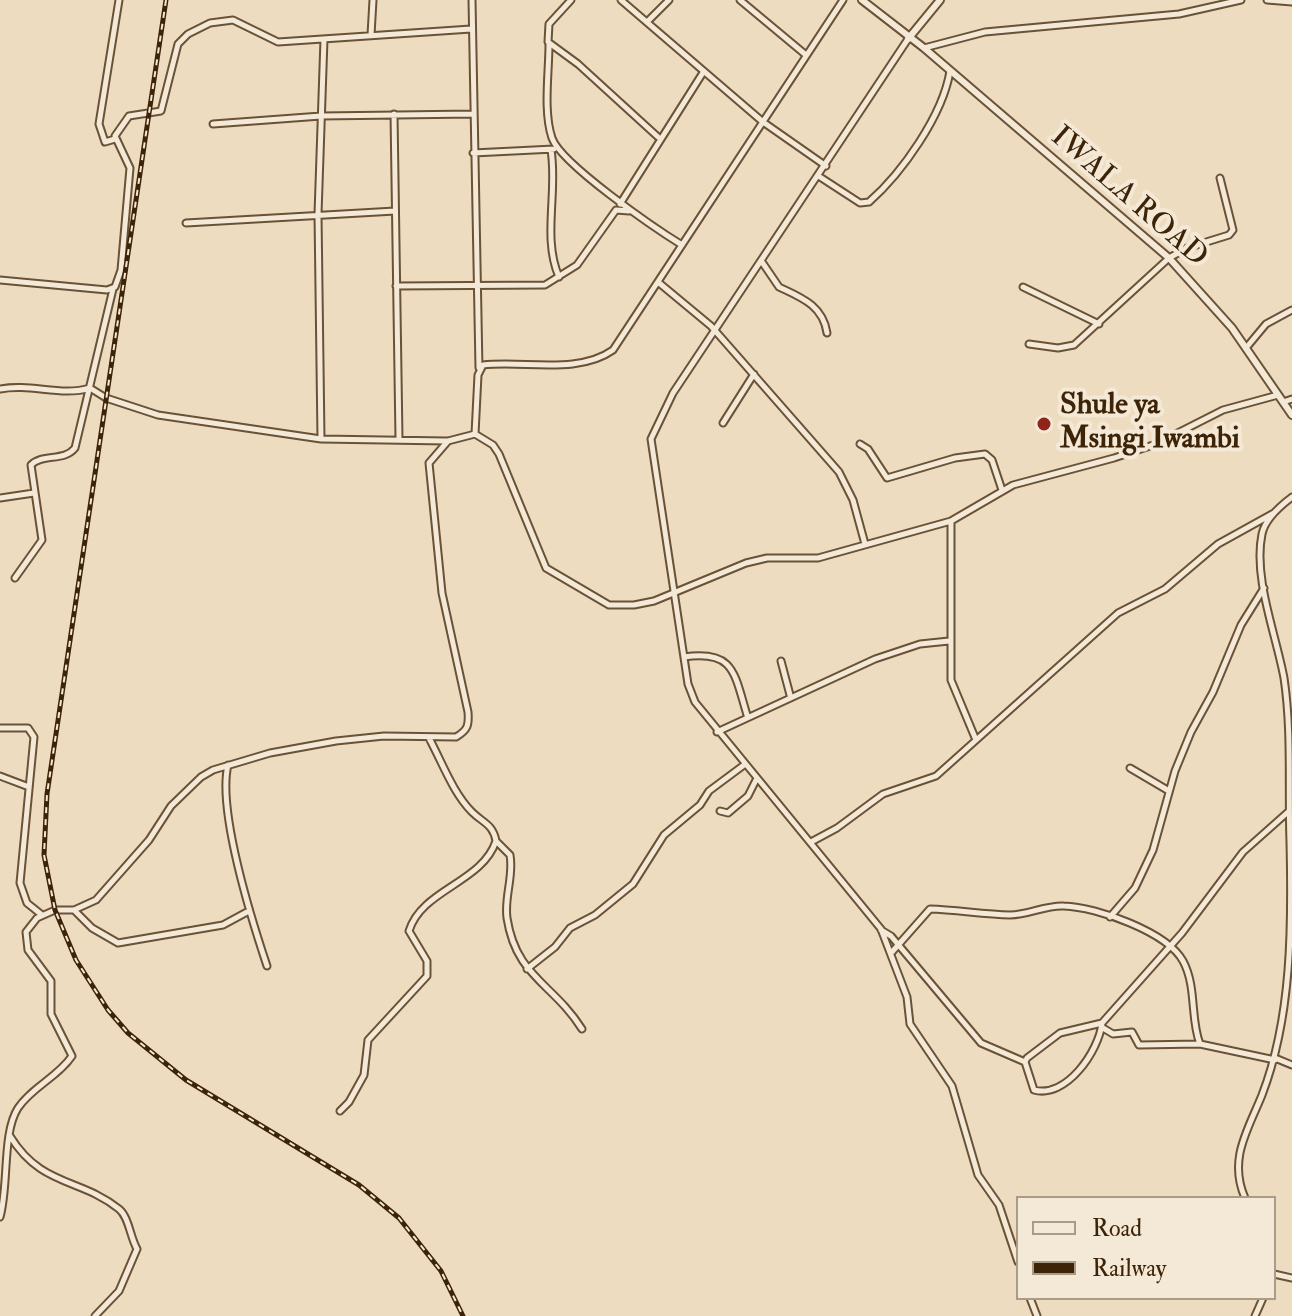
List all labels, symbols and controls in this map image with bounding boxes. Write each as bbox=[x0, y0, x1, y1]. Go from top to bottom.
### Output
street label: IWALA ROAD bbox=[1042, 120, 1214, 276]
place label: Shule ya Msingi Iwambi bbox=[1060, 389, 1240, 460]
marker: Shule ya Msingi Iwambi bbox=[1035, 415, 1053, 433]
legend bbox=[1016, 1196, 1276, 1300]
text: Road bbox=[1092, 1213, 1142, 1244]
text: Railway bbox=[1092, 1253, 1166, 1284]

